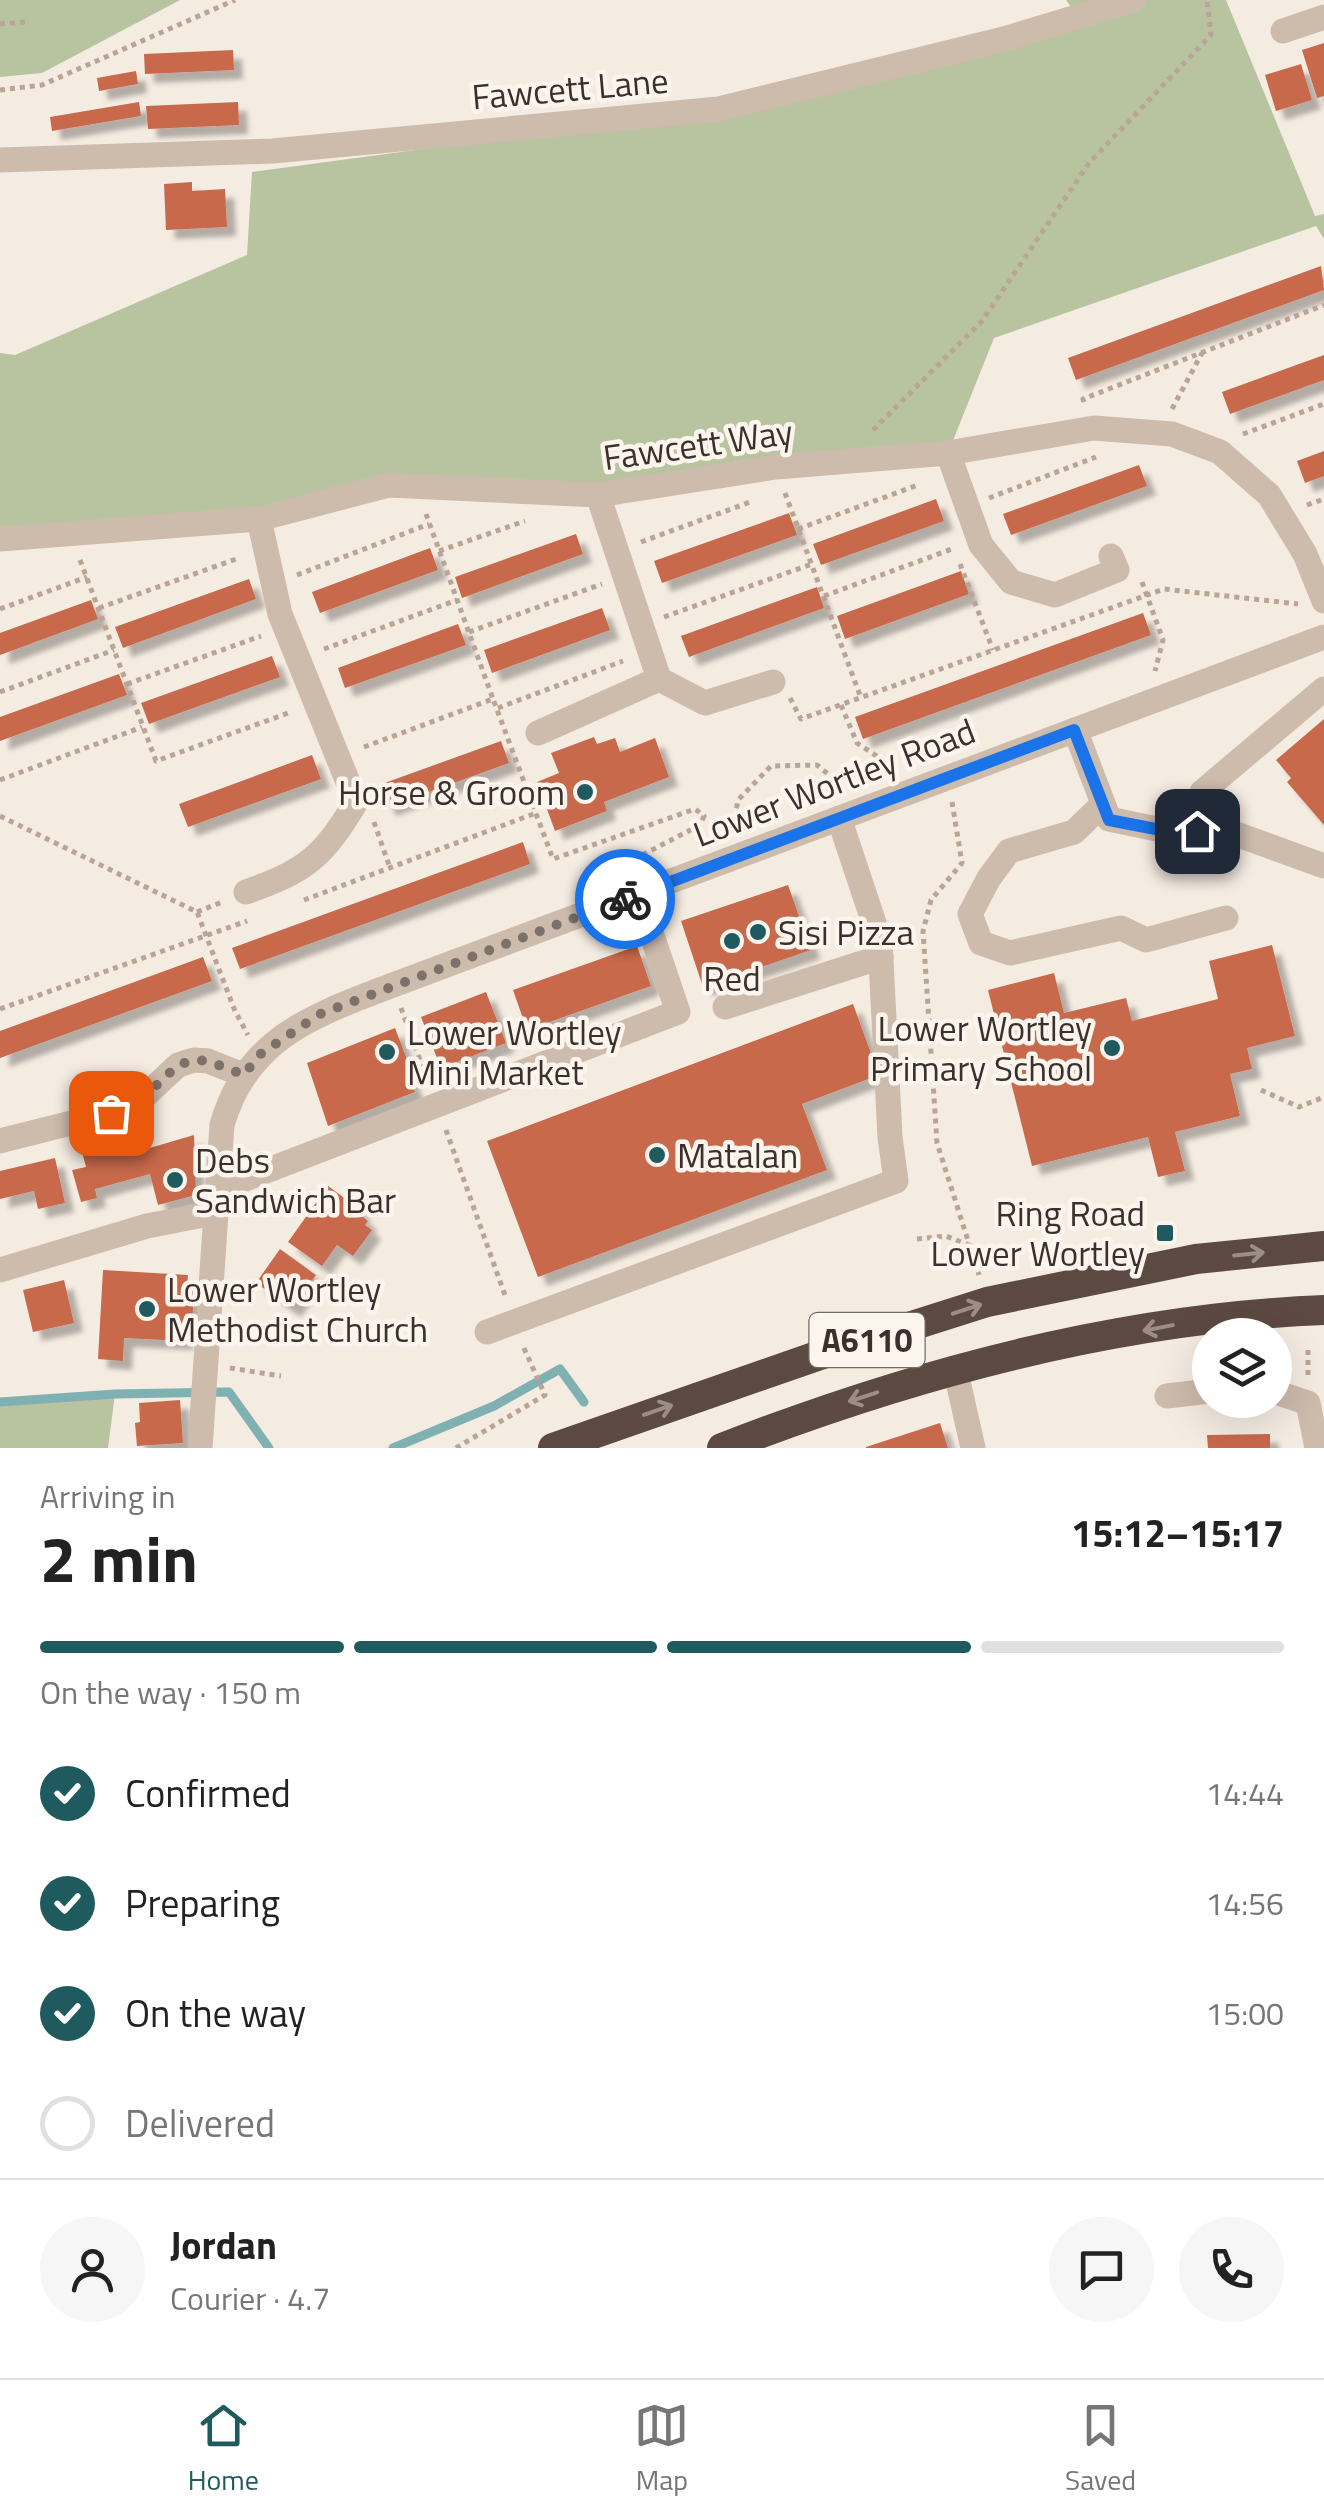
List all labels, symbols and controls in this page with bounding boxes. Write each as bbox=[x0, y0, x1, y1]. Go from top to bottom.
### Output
street label: Fawcett Lane bbox=[470, 53, 670, 123]
street label: Fawcett Way bbox=[600, 404, 796, 484]
street label: Lower Wortley Road bbox=[685, 703, 983, 861]
place label: Horse & Groom bbox=[338, 765, 565, 819]
marker: Horse & Groom bbox=[574, 781, 596, 803]
pin bbox=[1155, 789, 1240, 874]
icon: home bbox=[1170, 804, 1225, 859]
courier bbox=[575, 849, 675, 949]
icon: bike bbox=[598, 872, 653, 927]
place label: Sisi Pizza bbox=[778, 905, 914, 959]
marker: Sisi Pizza bbox=[747, 921, 769, 943]
marker: Red bbox=[721, 930, 743, 952]
place label: Red bbox=[703, 951, 761, 1005]
place label: Lower Wortley Primary School bbox=[870, 1001, 1092, 1095]
place label: Lower Wortley Mini Market bbox=[407, 1005, 622, 1099]
marker: Lower Wortley Primary School bbox=[1101, 1037, 1123, 1059]
marker: Lower Wortley Mini Market bbox=[376, 1041, 398, 1063]
pin bbox=[69, 1071, 154, 1156]
icon: bag bbox=[84, 1086, 139, 1141]
place label: Matalan bbox=[677, 1128, 798, 1182]
place label: Debs Sandwich Bar bbox=[195, 1133, 396, 1227]
marker: Matalan bbox=[646, 1144, 668, 1166]
marker: Debs Sandwich Bar bbox=[164, 1169, 186, 1191]
place label: Ring Road Lower Wortley bbox=[931, 1186, 1145, 1280]
marker: Ring Road Lower Wortley bbox=[1154, 1222, 1176, 1244]
one-way arrow bbox=[1233, 1244, 1265, 1263]
place label: Lower Wortley Methodist Church bbox=[167, 1262, 428, 1356]
marker: Lower Wortley Methodist Church bbox=[136, 1298, 158, 1320]
one-way arrow bbox=[951, 1298, 982, 1316]
road number: A6110 bbox=[810, 1313, 924, 1367]
map controls bbox=[1192, 1318, 1292, 1418]
button: layers bbox=[1192, 1318, 1292, 1418]
one-way arrow bbox=[1142, 1319, 1174, 1338]
one-way arrow bbox=[847, 1390, 879, 1408]
one-way arrow bbox=[642, 1399, 674, 1417]
text: Arriving in bbox=[40, 1472, 176, 1520]
text: 15:12–15:17 bbox=[1071, 1504, 1284, 1562]
text: 2 min bbox=[40, 1508, 198, 1607]
text: On the way · 150 m bbox=[40, 1668, 301, 1716]
text: Confirmed bbox=[125, 1764, 291, 1822]
icon: check bbox=[40, 1766, 95, 1821]
text: 14:44 bbox=[1205, 1769, 1284, 1817]
text: Preparing bbox=[125, 1874, 280, 1932]
icon: check bbox=[40, 1876, 95, 1931]
text: 14:56 bbox=[1205, 1879, 1284, 1927]
text: On the way bbox=[125, 1984, 306, 2042]
icon: check bbox=[40, 1986, 95, 2041]
text: 15:00 bbox=[1205, 1989, 1284, 2037]
text: Delivered bbox=[125, 2094, 275, 2152]
text: Jordan bbox=[170, 2216, 277, 2274]
button: person bbox=[40, 2217, 145, 2322]
button: chat bbox=[1049, 2217, 1154, 2322]
button: phone bbox=[1179, 2217, 1284, 2322]
text: Courier · 4.7 bbox=[170, 2274, 330, 2322]
tab: Home bbox=[188, 2398, 259, 2501]
tab: Map bbox=[634, 2398, 689, 2501]
tab: Saved bbox=[1065, 2398, 1136, 2501]

